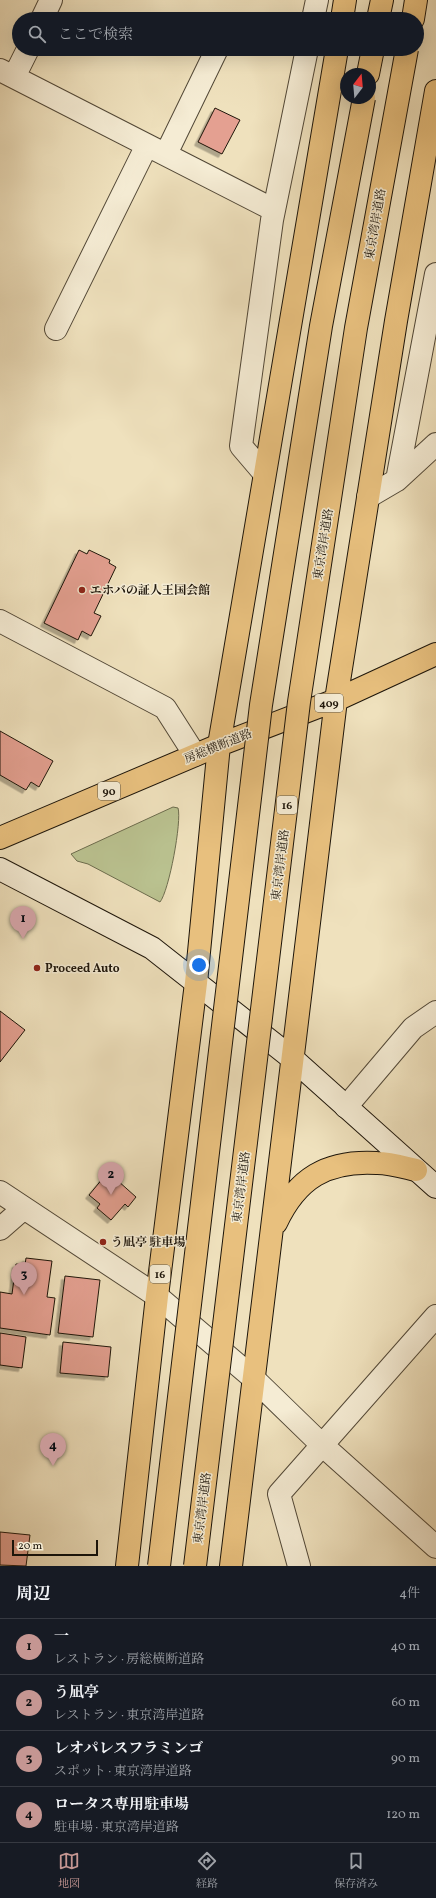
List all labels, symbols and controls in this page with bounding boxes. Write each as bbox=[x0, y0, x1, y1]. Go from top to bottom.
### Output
search box bbox=[12, 12, 424, 56]
icon: search bbox=[26, 23, 48, 45]
text: ここで検索 bbox=[58, 25, 133, 46]
north arrow bbox=[340, 68, 376, 104]
street label: 東京湾岸道路 bbox=[362, 187, 390, 261]
street label: 東京湾岸道路 bbox=[310, 507, 338, 581]
place label: エホバの証人王国会館 bbox=[90, 583, 210, 599]
marker: エホバの証人王国会館 bbox=[77, 585, 87, 595]
road number: 409 bbox=[315, 694, 343, 712]
street label: 房総横断道路 bbox=[182, 726, 255, 768]
road number: 90 bbox=[98, 782, 120, 800]
road number: 16 bbox=[277, 796, 297, 814]
street label: 東京湾岸道路 bbox=[269, 828, 293, 902]
pin: 1 bbox=[10, 906, 36, 939]
your location bbox=[189, 955, 209, 975]
place label: Proceed Auto bbox=[45, 961, 120, 977]
marker: Proceed Auto bbox=[32, 963, 42, 973]
street label: 東京湾岸道路 bbox=[230, 1150, 254, 1224]
pin: 2 bbox=[98, 1162, 124, 1195]
place label: う凪亭 駐車場 bbox=[111, 1235, 185, 1251]
marker: う凪亭 駐車場 bbox=[98, 1237, 108, 1247]
pin: 3 bbox=[11, 1262, 37, 1295]
road number: 16 bbox=[150, 1265, 170, 1283]
pin: 4 bbox=[40, 1433, 66, 1466]
street label: 東京湾岸道路 bbox=[191, 1471, 215, 1545]
scale bar bbox=[12, 1538, 98, 1557]
text: 20 m bbox=[18, 1539, 42, 1554]
text: 周辺 bbox=[16, 1583, 50, 1606]
text: 4件 bbox=[399, 1585, 420, 1603]
text: 一 bbox=[54, 1627, 69, 1648]
text: 1 bbox=[26, 1638, 32, 1656]
text: 40 m bbox=[391, 1638, 420, 1656]
text: レストラン · 房総横断道路 bbox=[54, 1651, 204, 1669]
text: う凪亭 bbox=[54, 1683, 99, 1704]
text: 2 bbox=[26, 1694, 32, 1712]
text: 60 m bbox=[392, 1694, 420, 1712]
text: レストラン · 東京湾岸道路 bbox=[54, 1707, 204, 1725]
text: レオパレスフラミンゴ bbox=[54, 1739, 203, 1760]
text: 3 bbox=[26, 1750, 32, 1768]
text: 90 m bbox=[391, 1750, 420, 1768]
text: スポット · 東京湾岸道路 bbox=[54, 1763, 192, 1781]
text: ロータス専用駐車場 bbox=[54, 1795, 189, 1816]
text: 4 bbox=[25, 1806, 33, 1824]
text: 120 m bbox=[386, 1806, 420, 1824]
text: 駐車場 · 東京湾岸道路 bbox=[54, 1819, 179, 1837]
tab: 地図 bbox=[58, 1850, 80, 1892]
tab: 経路 bbox=[196, 1850, 218, 1892]
tab: 保存済み bbox=[334, 1850, 378, 1892]

